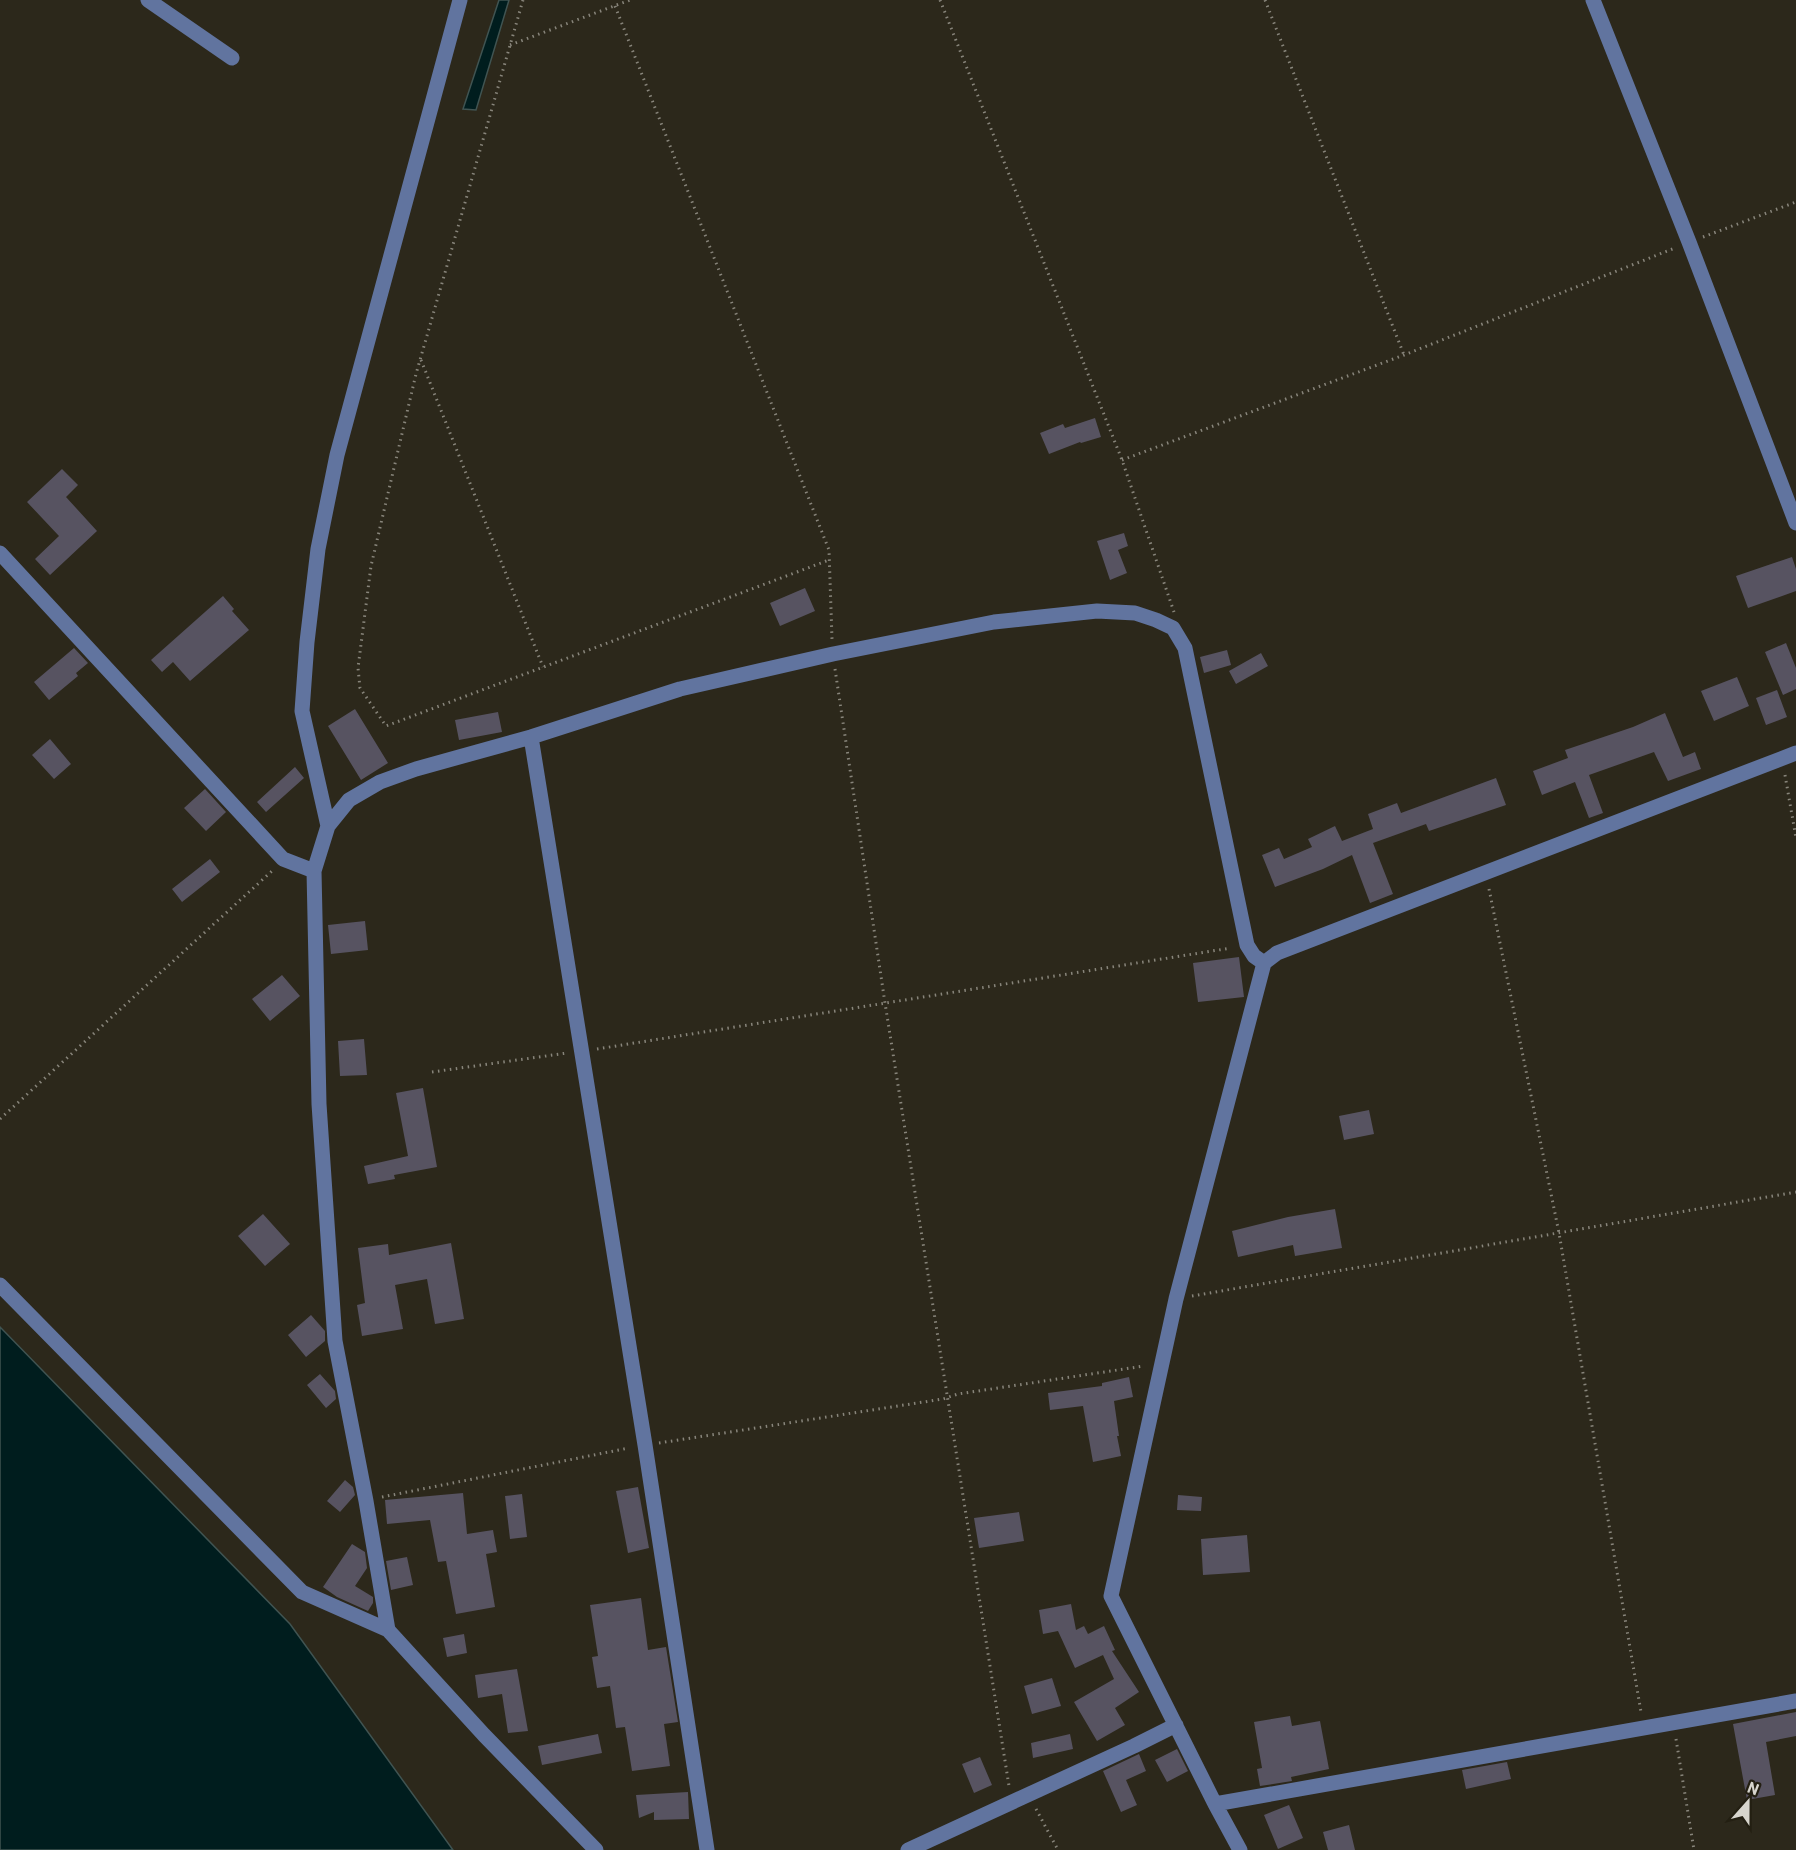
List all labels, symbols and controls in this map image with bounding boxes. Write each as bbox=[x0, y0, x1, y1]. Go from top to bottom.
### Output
north arrow bbox=[1718, 1772, 1778, 1832]
text: N bbox=[1745, 1777, 1762, 1798]

